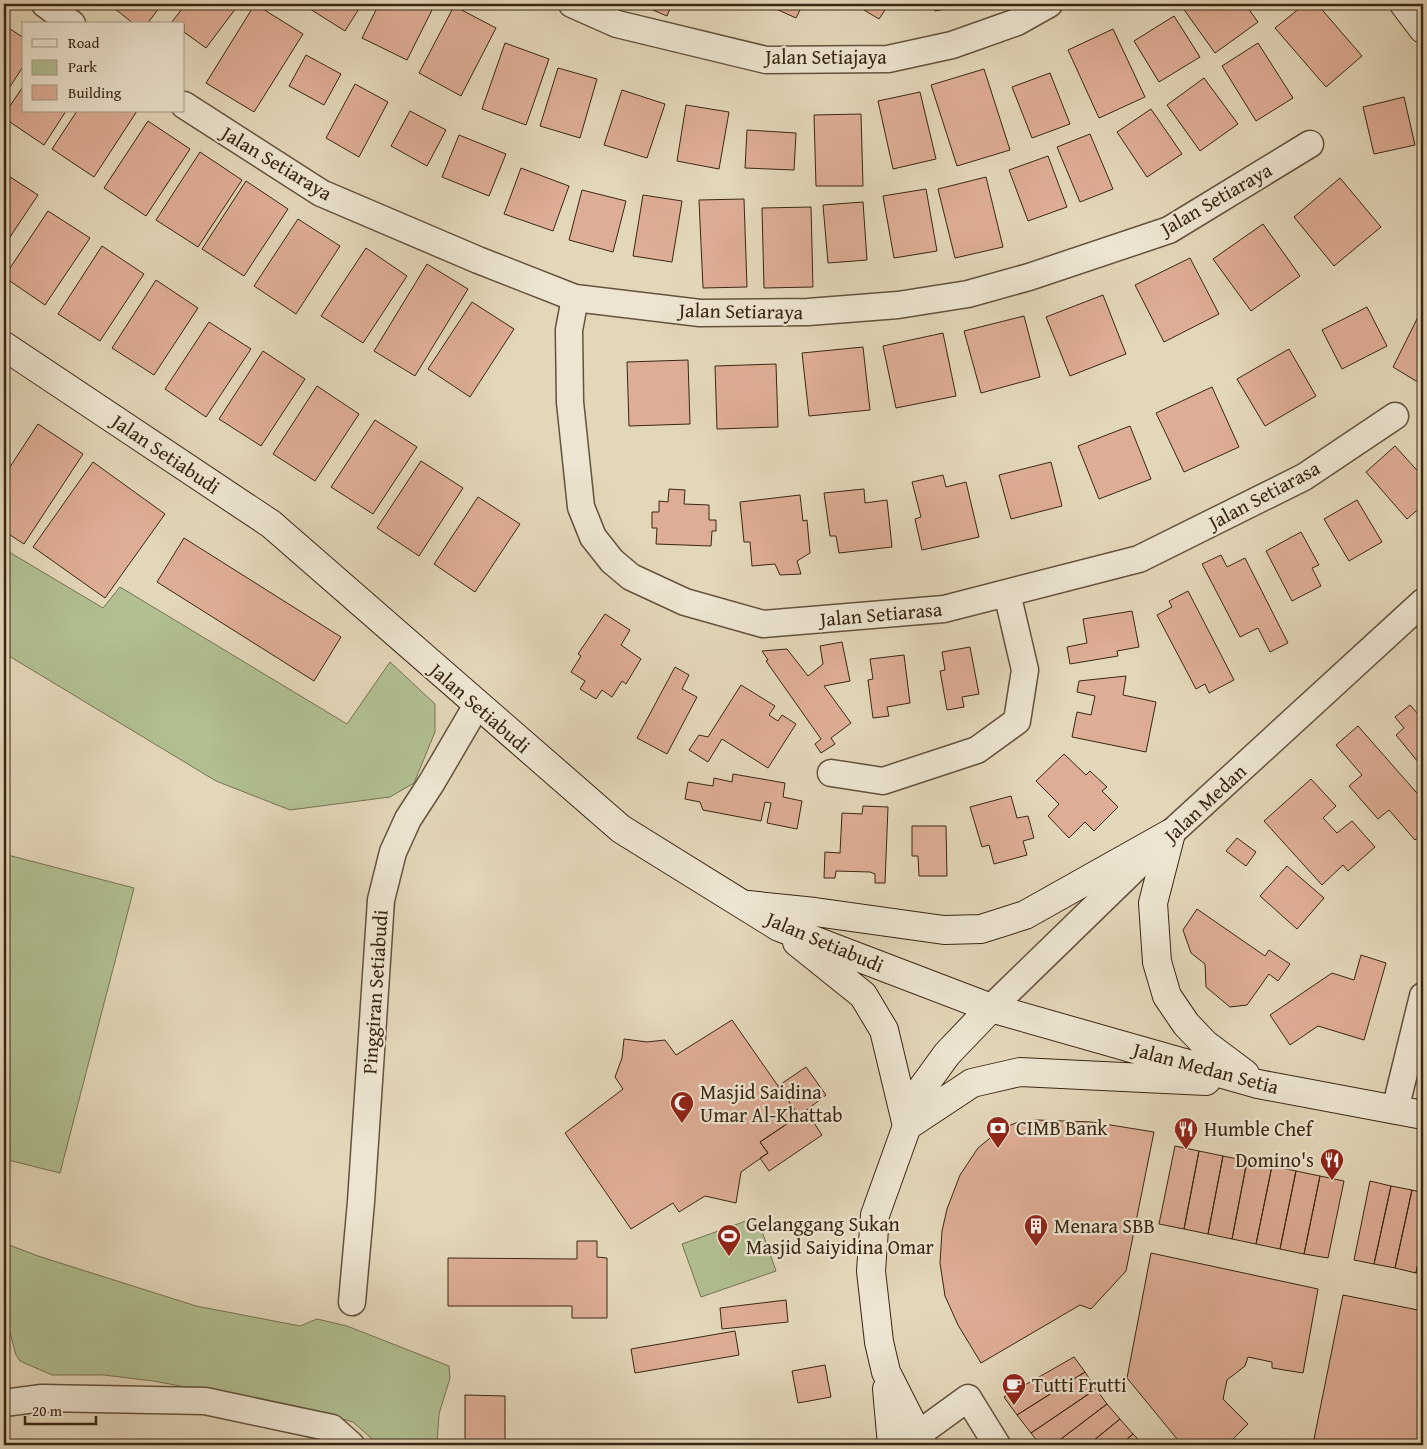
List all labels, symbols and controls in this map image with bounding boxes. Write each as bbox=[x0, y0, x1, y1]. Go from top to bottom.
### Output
legend bbox=[22, 22, 185, 112]
text: Road bbox=[68, 32, 99, 53]
street label: Jalan Setiajaya bbox=[762, 42, 887, 71]
text: Park bbox=[68, 56, 97, 77]
text: Building bbox=[68, 82, 122, 103]
street label: Jalan Setiaraya bbox=[214, 117, 338, 207]
street label: Jalan Setiaraya bbox=[1152, 155, 1277, 244]
street label: Jalan Setiaraya bbox=[676, 295, 804, 326]
street label: Jalan Setiabudi bbox=[104, 405, 227, 501]
street label: Jalan Setiarasa bbox=[1200, 453, 1325, 538]
street label: Jalan Setiarasa bbox=[816, 594, 944, 634]
street label: Jalan Setiabudi bbox=[421, 654, 537, 760]
street label: Jalan Medan bbox=[1155, 757, 1252, 851]
street label: Jalan Setiabudi bbox=[759, 903, 889, 979]
street label: Pinggiran Setiabudi bbox=[354, 908, 395, 1075]
street label: Jalan Medan Setia bbox=[1127, 1033, 1283, 1101]
place label: Masjid Saidina Umar Al-Khattab bbox=[700, 1077, 843, 1129]
mosque icon: Masjid Saidina Umar Al-Khattab bbox=[669, 1090, 695, 1124]
place label: CIMB Bank bbox=[1016, 1113, 1108, 1142]
place label: Humble Chef bbox=[1204, 1114, 1315, 1143]
bank icon: CIMB Bank bbox=[985, 1115, 1011, 1149]
restaurant icon: Humble Chef bbox=[1173, 1116, 1199, 1150]
place label: Domino's bbox=[1235, 1145, 1314, 1174]
restaurant icon: Domino's bbox=[1319, 1147, 1345, 1181]
place label: Gelanggang Sukan Masjid Saiyidina Omar bbox=[746, 1209, 934, 1261]
place label: Menara SBB bbox=[1054, 1211, 1155, 1240]
building icon: Menara SBB bbox=[1023, 1213, 1049, 1247]
sports icon: Gelanggang Sukan Masjid Saiyidina Omar bbox=[716, 1223, 742, 1257]
place label: Tutti Frutti bbox=[1032, 1370, 1127, 1399]
cafe icon: Tutti Frutti bbox=[1001, 1372, 1027, 1406]
scale bar bbox=[25, 1394, 96, 1426]
text: 20 m bbox=[32, 1400, 63, 1421]

